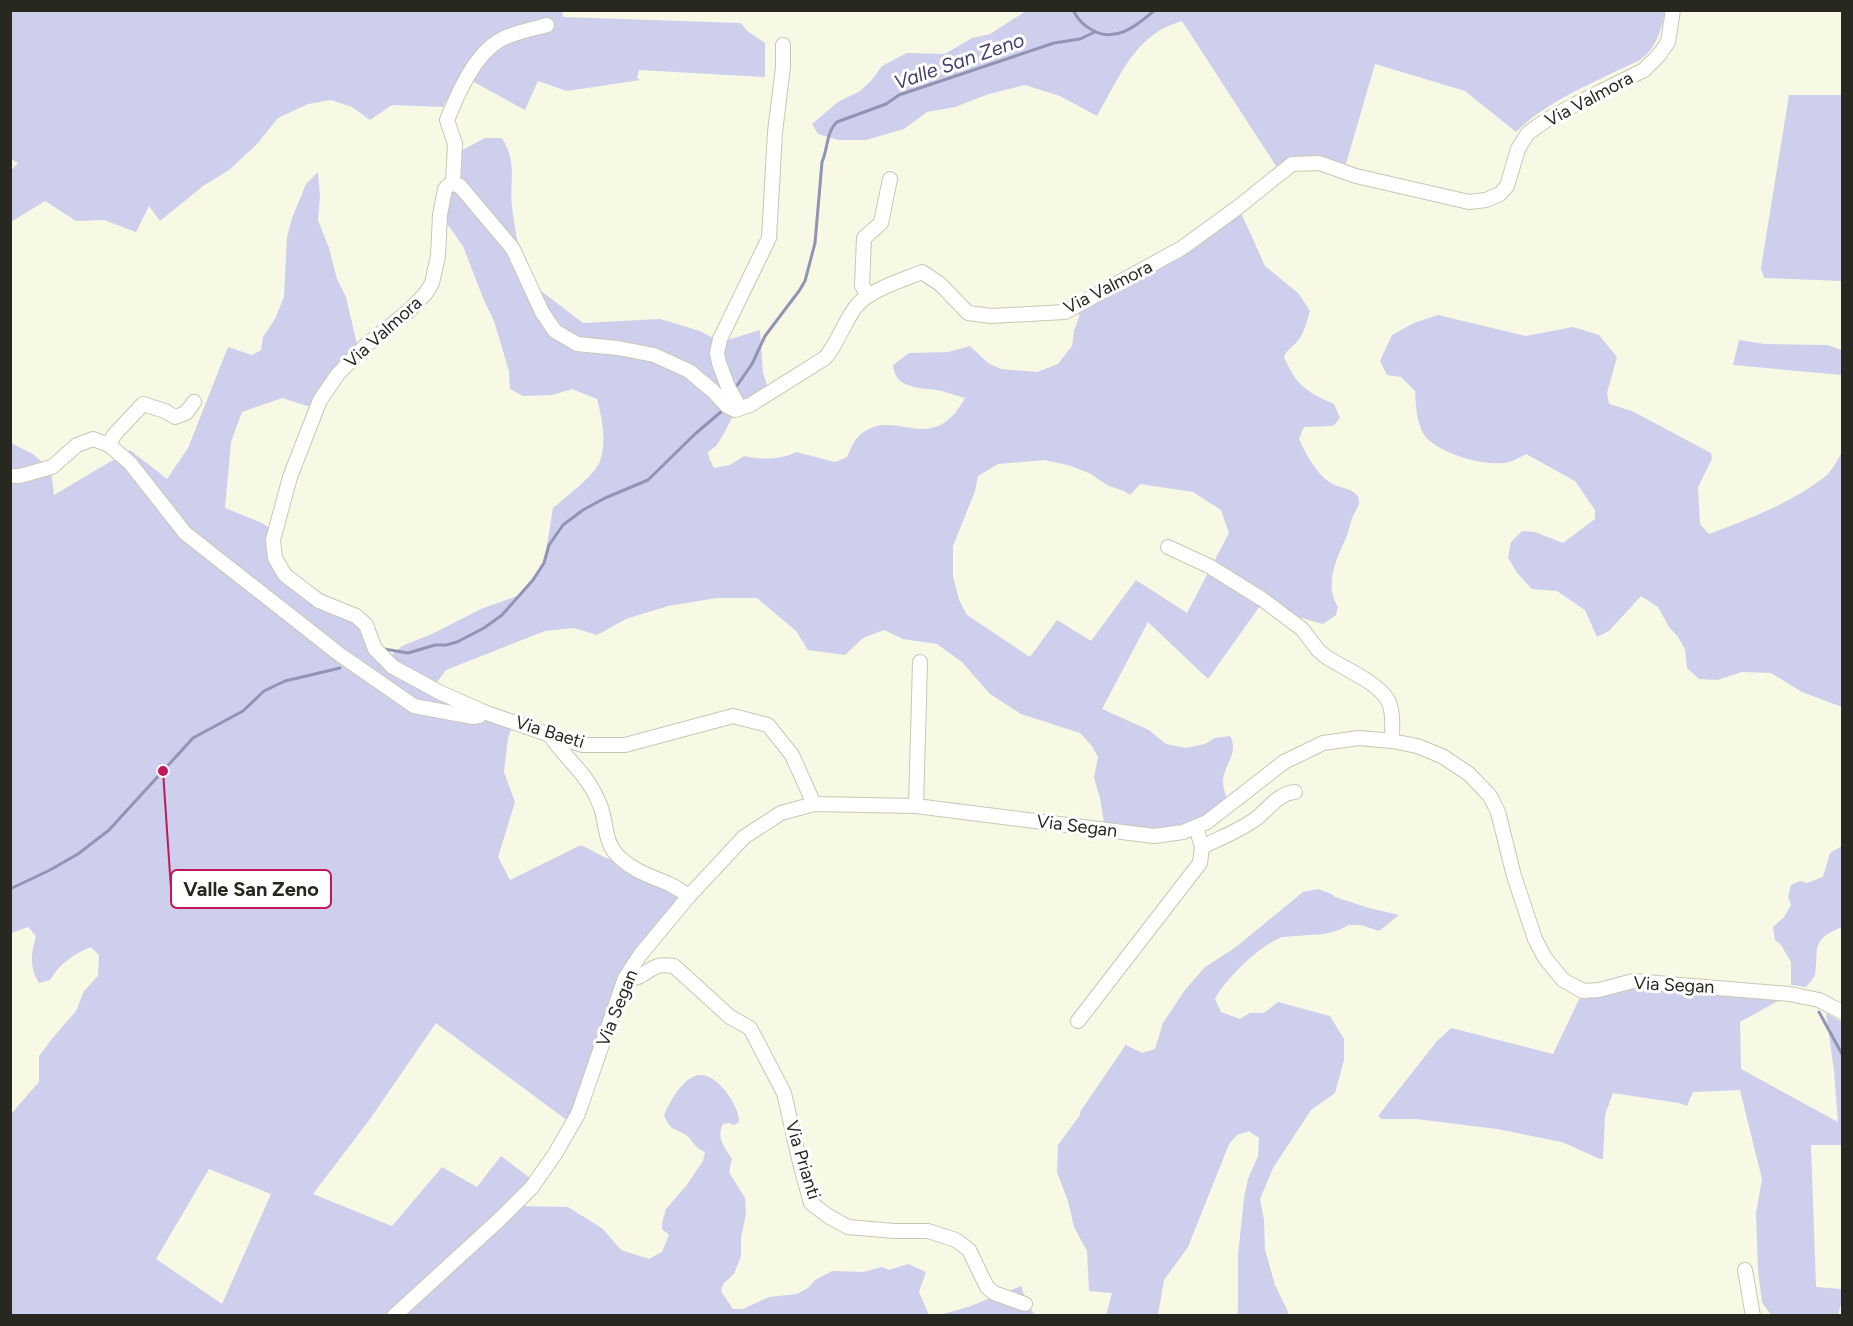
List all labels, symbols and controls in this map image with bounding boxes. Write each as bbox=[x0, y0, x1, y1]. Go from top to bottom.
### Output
water label: Valle San Zeno bbox=[891, 27, 1028, 95]
street label: Via Valmora bbox=[1541, 67, 1637, 131]
street label: Via Valmora bbox=[1060, 255, 1156, 319]
street label: Via Valmora bbox=[340, 292, 426, 372]
street label: Via Baeti bbox=[513, 711, 587, 753]
street label: Via Segan bbox=[1035, 810, 1119, 842]
callout: Valle San Zeno bbox=[171, 870, 331, 908]
text: Valle San Zeno bbox=[183, 877, 319, 901]
street label: Via Segan bbox=[592, 966, 642, 1050]
street label: Via Segan bbox=[1633, 972, 1715, 998]
street label: Via Prianti bbox=[781, 1118, 825, 1202]

